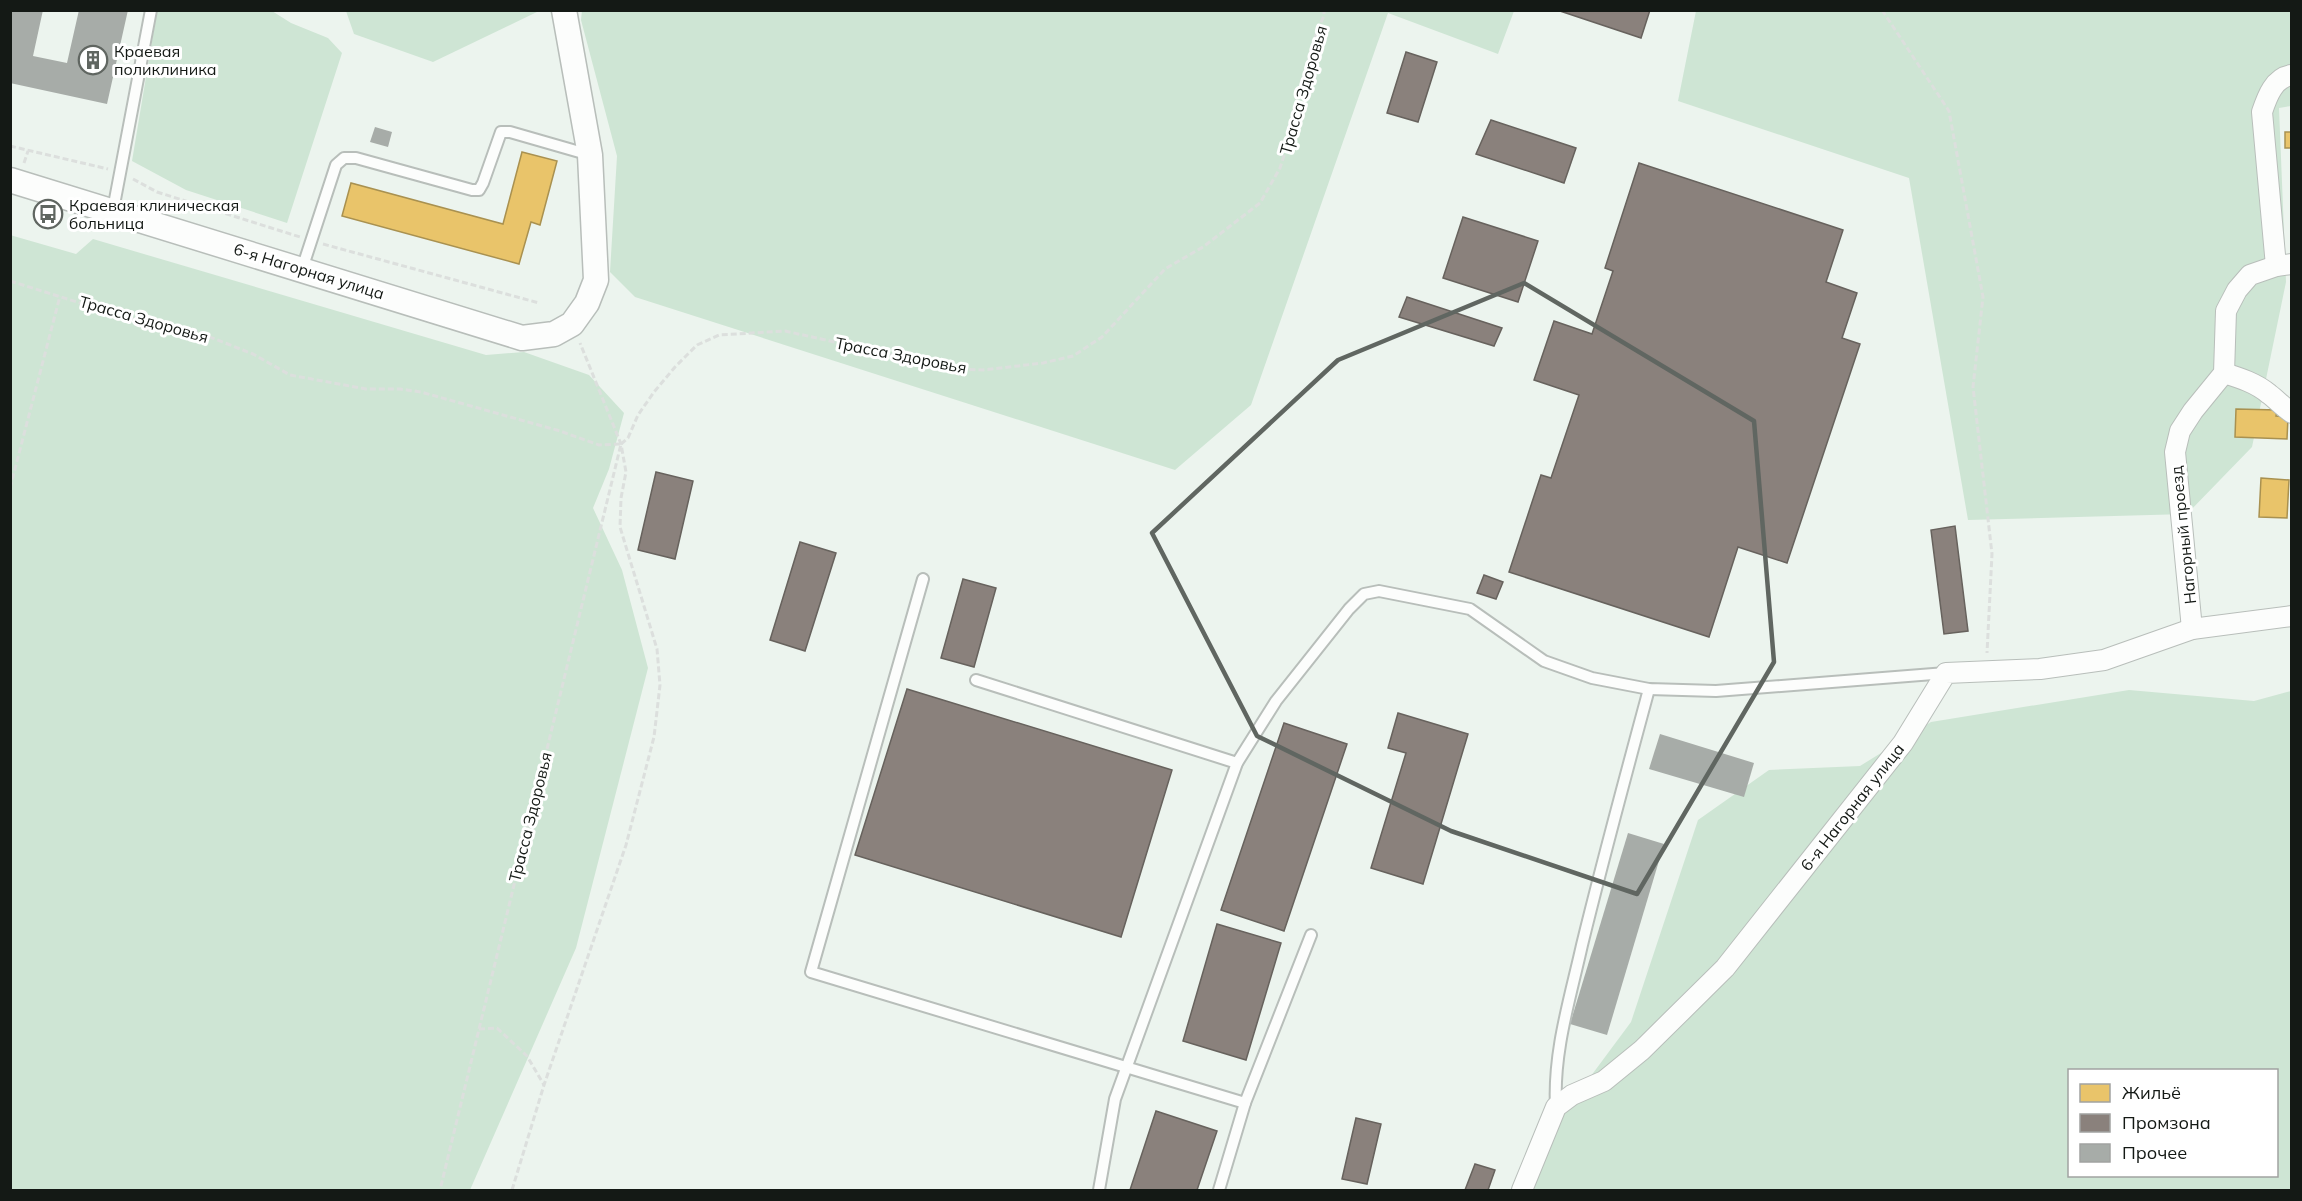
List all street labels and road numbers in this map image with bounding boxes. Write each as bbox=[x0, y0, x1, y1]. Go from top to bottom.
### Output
street label: Трасса Здоровья bbox=[1275, 23, 1331, 157]
street label: 6-я Нагорная улица bbox=[231, 239, 387, 303]
street label: Трасса Здоровья bbox=[77, 291, 211, 347]
street label: Трасса Здоровья bbox=[834, 332, 968, 378]
street label: Нагорный проезд bbox=[2166, 465, 2200, 605]
street label: 6-я Нагорная улица bbox=[1796, 739, 1908, 875]
street label: Трасса Здоровья bbox=[504, 750, 556, 884]

